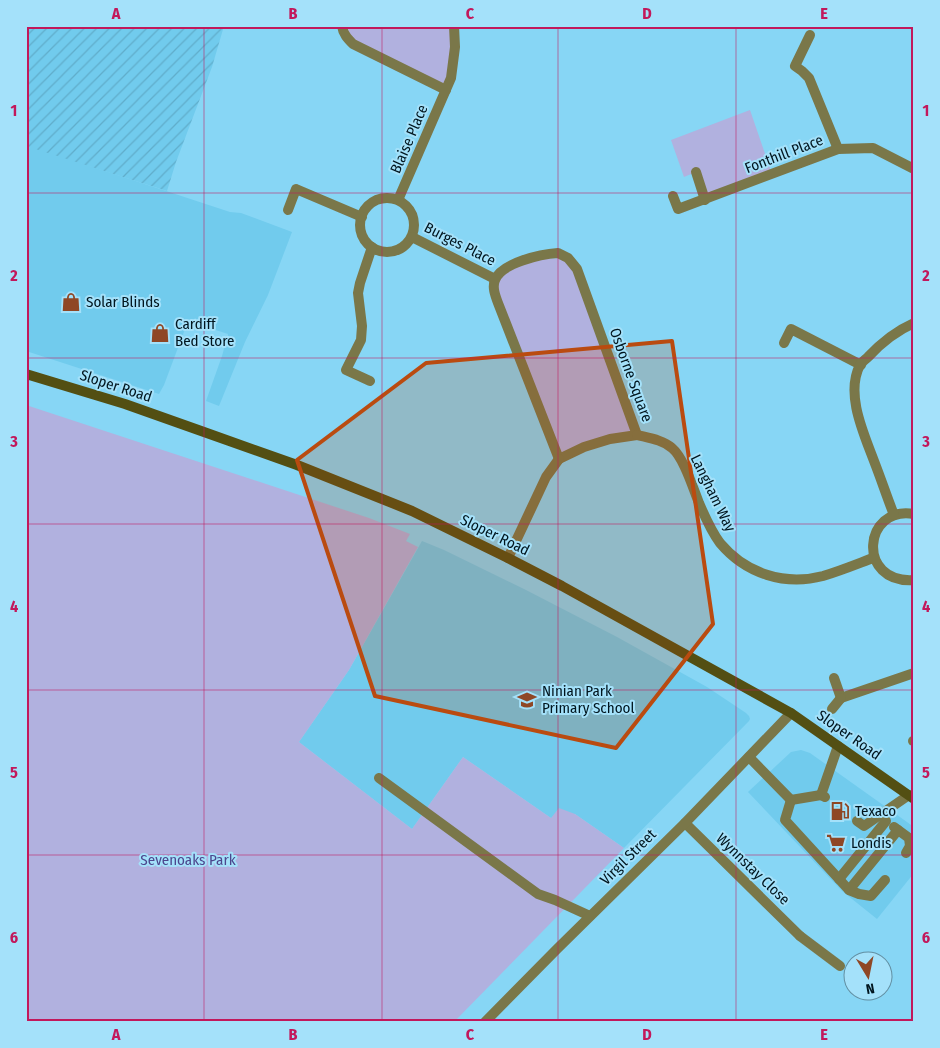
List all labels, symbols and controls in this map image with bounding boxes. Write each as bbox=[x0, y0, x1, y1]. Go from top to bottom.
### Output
text: A bbox=[111, 4, 121, 23]
text: B bbox=[289, 4, 298, 23]
text: C bbox=[466, 4, 475, 23]
text: D bbox=[642, 4, 652, 23]
text: E bbox=[820, 4, 828, 23]
text: 1 bbox=[11, 101, 17, 120]
text: 1 bbox=[923, 101, 929, 120]
street label: Blaise Place bbox=[386, 102, 432, 176]
street label: Fonthill Place bbox=[742, 131, 826, 177]
street label: Burges Place bbox=[421, 218, 499, 270]
text: 2 bbox=[9, 266, 18, 285]
text: 2 bbox=[921, 266, 930, 285]
shop icon: Solar Blinds bbox=[60, 291, 82, 313]
place label: Solar Blinds bbox=[86, 293, 160, 311]
place label: Cardiff Bed Store bbox=[175, 315, 234, 350]
shop icon: Cardiff Bed Store bbox=[149, 322, 171, 344]
street label: Osborne Square bbox=[606, 326, 656, 424]
street label: Sloper Road bbox=[78, 366, 154, 406]
text: 3 bbox=[9, 432, 18, 451]
text: 3 bbox=[921, 432, 930, 451]
street label: Langham Way bbox=[687, 451, 740, 535]
street label: Sloper Road bbox=[458, 511, 532, 559]
text: 4 bbox=[10, 597, 18, 616]
text: 4 bbox=[922, 597, 930, 616]
place label: Ninian Park Primary School bbox=[542, 682, 634, 717]
school or university icon: Ninian Park Primary School bbox=[516, 689, 538, 711]
street label: Sloper Road bbox=[813, 706, 885, 764]
text: 5 bbox=[10, 763, 18, 782]
text: 5 bbox=[922, 763, 930, 782]
fuel station icon: Texaco bbox=[829, 800, 851, 822]
place label: Texaco bbox=[855, 802, 896, 820]
street label: Virgil Street bbox=[596, 825, 660, 889]
street label: Wynnstay Close bbox=[712, 829, 794, 909]
supermarket icon: Londis bbox=[825, 832, 847, 854]
place label: Londis bbox=[851, 834, 891, 852]
park label: Sevenoaks Park bbox=[140, 851, 236, 869]
text: 6 bbox=[10, 928, 18, 947]
text: 6 bbox=[922, 928, 930, 947]
north arrow bbox=[842, 950, 892, 1000]
text: N bbox=[865, 979, 876, 997]
text: A bbox=[111, 1025, 121, 1044]
text: B bbox=[289, 1025, 298, 1044]
text: C bbox=[466, 1025, 475, 1044]
text: D bbox=[642, 1025, 652, 1044]
text: E bbox=[820, 1025, 828, 1044]

